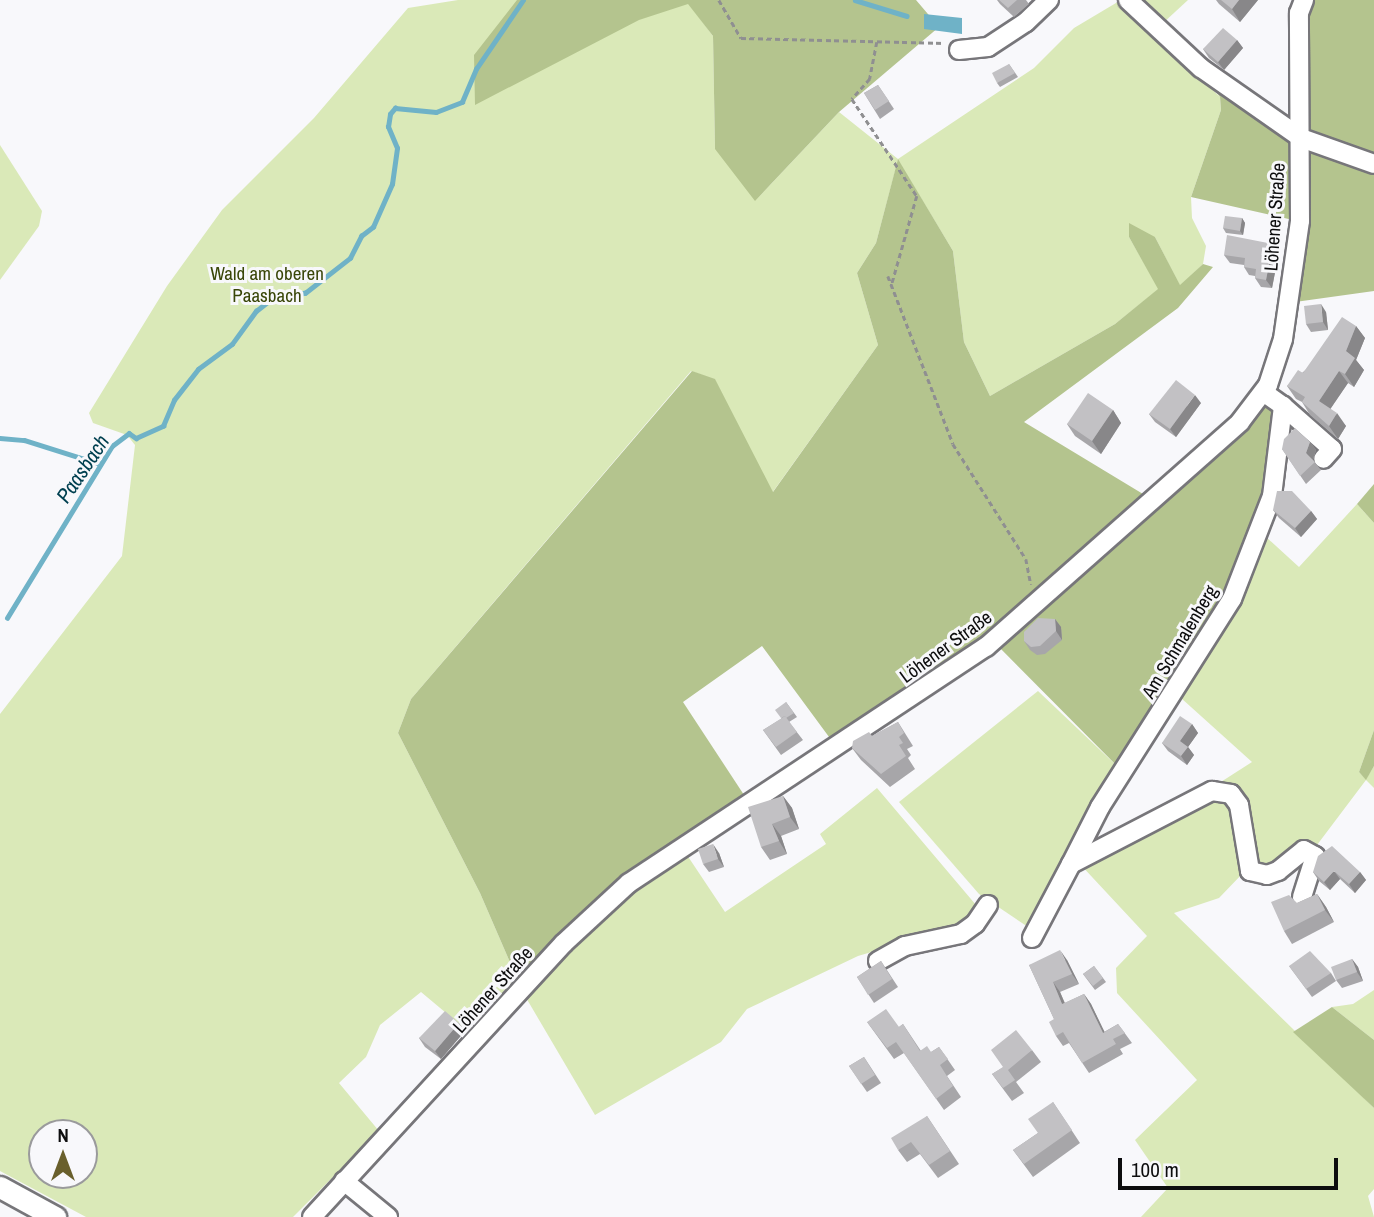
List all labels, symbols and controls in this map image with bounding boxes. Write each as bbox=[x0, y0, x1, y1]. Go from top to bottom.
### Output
street label: Löhener Straße bbox=[1260, 162, 1290, 272]
park label: Wald am oberen Paasbach bbox=[210, 263, 324, 307]
water label: Paasbach bbox=[51, 430, 115, 508]
street label: Am Schmalenberg bbox=[1137, 581, 1223, 703]
street label: Löhener Straße bbox=[896, 606, 996, 688]
street label: Löhener Straße bbox=[448, 942, 538, 1038]
north arrow bbox=[28, 1119, 98, 1189]
text: N bbox=[57, 1122, 69, 1148]
scale bar bbox=[1122, 1144, 1342, 1188]
text: 100 m bbox=[1131, 1155, 1179, 1184]

